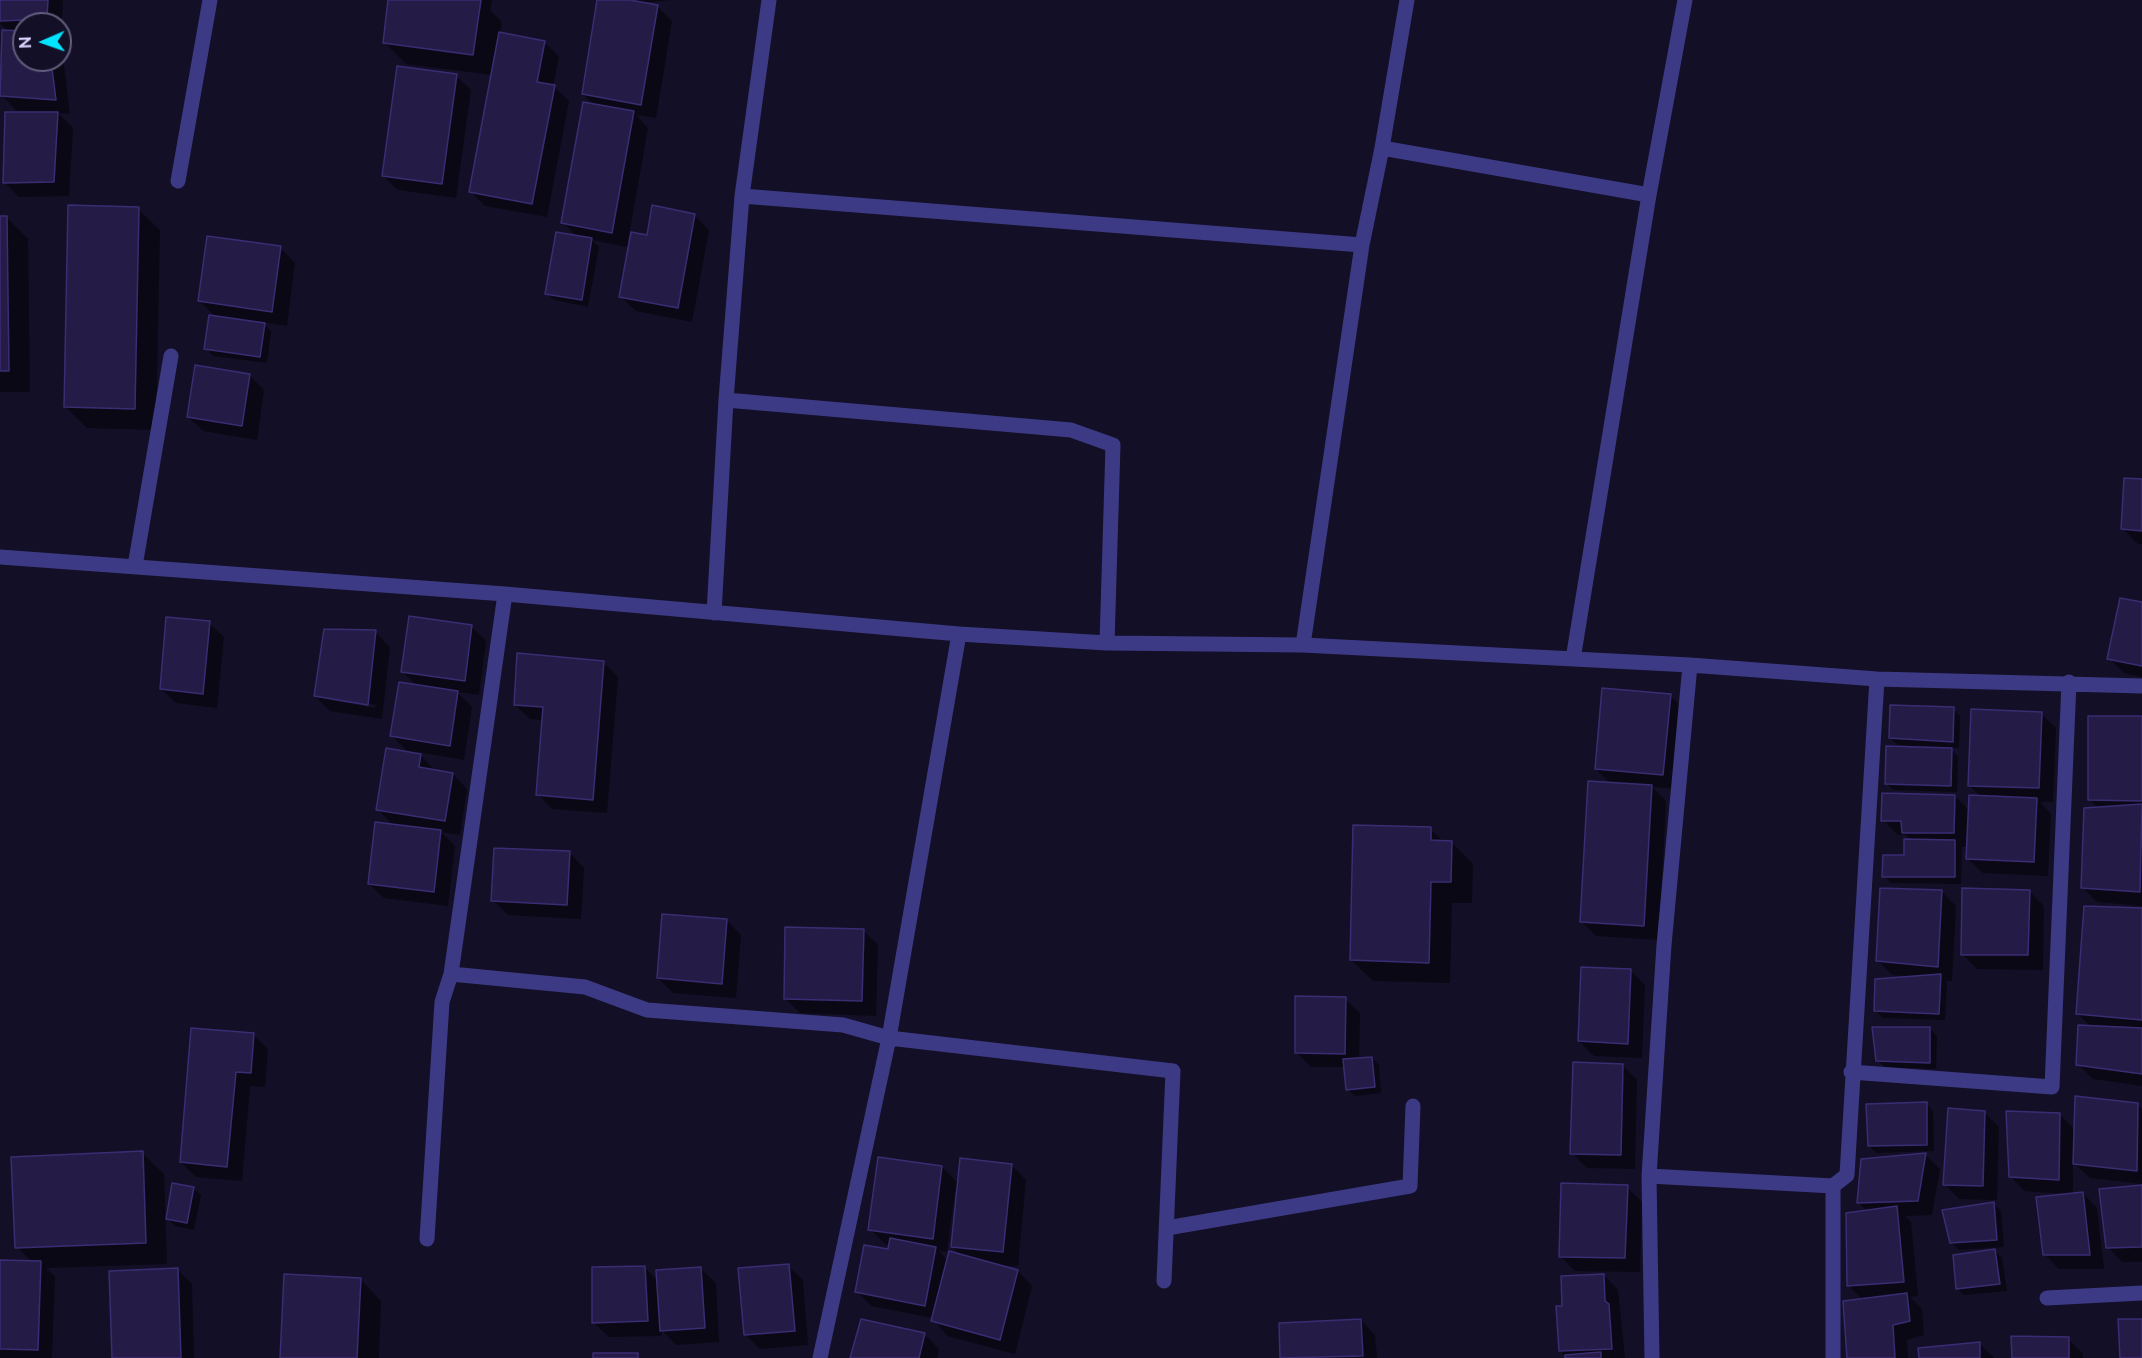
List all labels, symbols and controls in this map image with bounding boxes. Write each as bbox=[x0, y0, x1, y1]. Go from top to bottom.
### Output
north arrow bbox=[12, 12, 72, 72]
text: N bbox=[16, 36, 35, 49]

